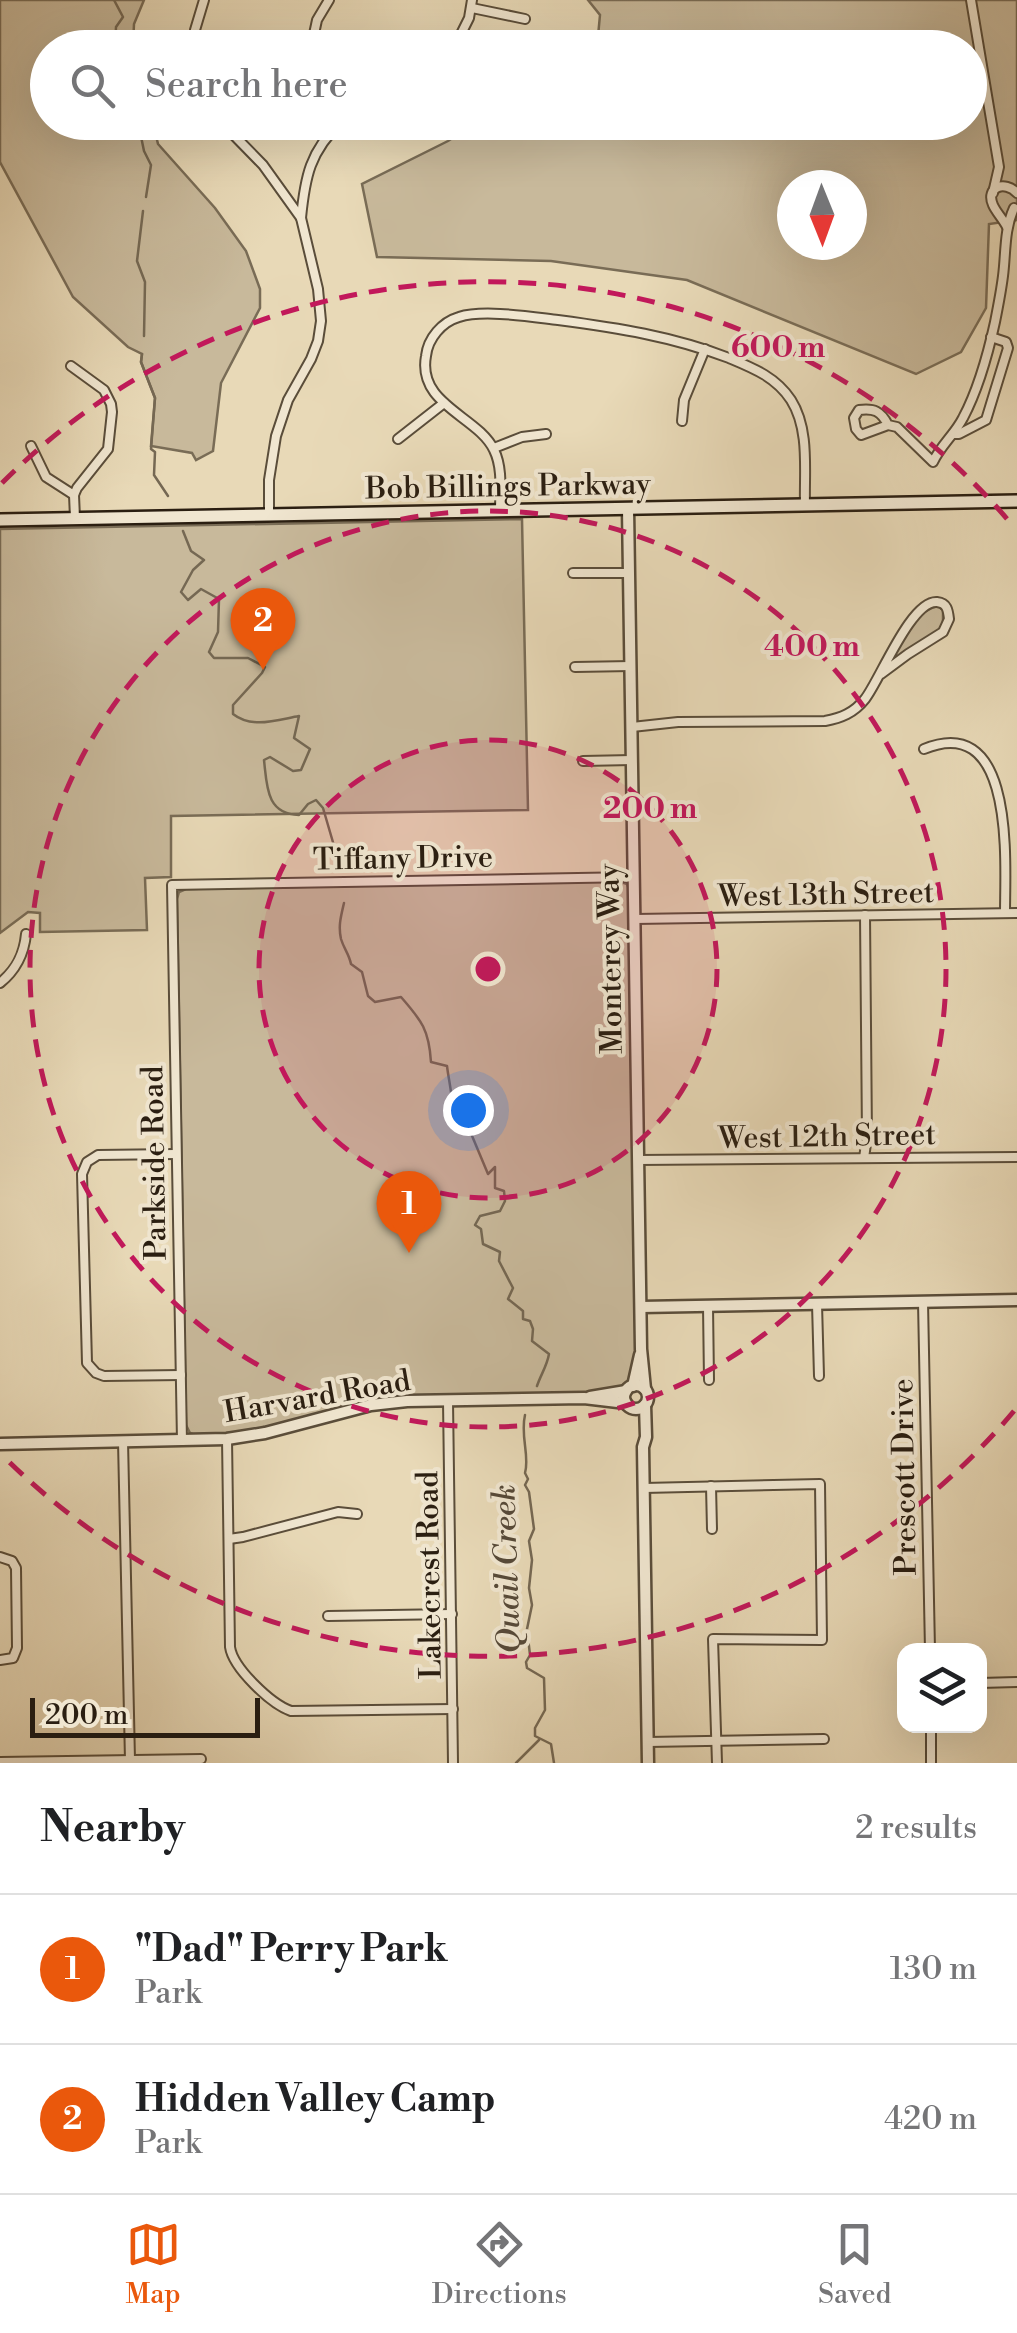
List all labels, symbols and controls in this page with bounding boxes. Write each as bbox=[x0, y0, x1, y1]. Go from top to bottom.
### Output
search box bbox=[30, 30, 987, 140]
icon: search bbox=[65, 58, 120, 113]
text: Search here bbox=[145, 62, 348, 109]
north arrow bbox=[777, 170, 867, 260]
text: 600 m bbox=[731, 329, 825, 367]
street label: Bob Billings Parkway bbox=[364, 466, 651, 509]
pin: 2 bbox=[230, 588, 296, 670]
text: 400 m bbox=[764, 628, 860, 666]
text: 200 m bbox=[603, 790, 697, 828]
street label: Tiffany Drive bbox=[313, 838, 493, 880]
street label: Monterey Way bbox=[590, 863, 632, 1054]
street label: West 13th Street bbox=[716, 874, 935, 916]
centre of rings bbox=[470, 951, 506, 987]
street label: Parkside Road bbox=[134, 1065, 176, 1261]
your location bbox=[443, 1085, 494, 1136]
street label: West 12th Street bbox=[717, 1116, 937, 1158]
pin: 1 bbox=[376, 1170, 442, 1253]
street label: Harvard Road bbox=[221, 1362, 413, 1432]
street label: Prescott Drive bbox=[884, 1378, 926, 1576]
street label: Lakecrest Road bbox=[409, 1470, 451, 1679]
water label: Quail Creek bbox=[484, 1484, 530, 1654]
map controls bbox=[897, 1643, 987, 1733]
button: layers bbox=[897, 1643, 987, 1733]
scale bar bbox=[30, 1693, 260, 1738]
text: 200 m bbox=[45, 1698, 128, 1733]
text: Nearby bbox=[40, 1802, 185, 1855]
text: 2 results bbox=[855, 1808, 977, 1848]
text: "Dad" Perry Park bbox=[135, 1926, 447, 1973]
text: 1 bbox=[65, 1949, 80, 1989]
text: 130 m bbox=[890, 1949, 977, 1989]
text: Park bbox=[135, 1973, 202, 2013]
text: Hidden Valley Camp bbox=[135, 2076, 496, 2123]
text: 2 bbox=[62, 2099, 83, 2139]
text: 420 m bbox=[884, 2099, 977, 2139]
text: Park bbox=[135, 2123, 202, 2163]
tab: Map bbox=[126, 2217, 181, 2312]
tab: Directions bbox=[432, 2217, 567, 2312]
tab: Saved bbox=[818, 2217, 891, 2312]

